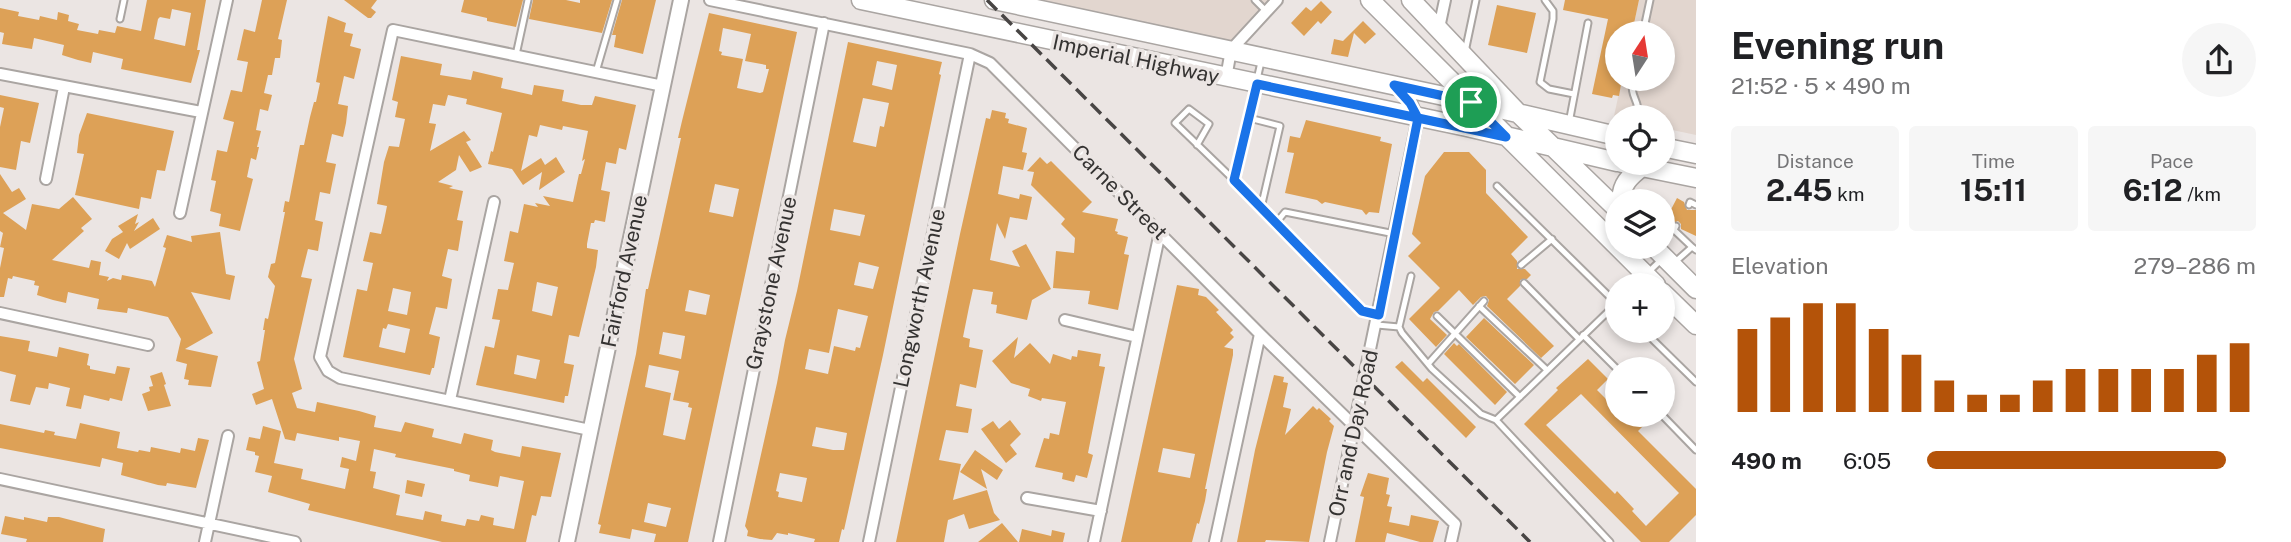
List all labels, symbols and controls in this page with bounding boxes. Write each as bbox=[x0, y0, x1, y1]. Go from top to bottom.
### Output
north arrow bbox=[1605, 21, 1675, 91]
map controls bbox=[1605, 21, 1675, 427]
text: Evening run bbox=[1731, 23, 1944, 68]
button: share bbox=[2182, 23, 2256, 97]
street label: Imperial Highway bbox=[1050, 29, 1222, 89]
pin bbox=[1441, 72, 1501, 132]
text: 21:52 · 5 × 490 m bbox=[1731, 72, 1911, 99]
icon: arrive bbox=[1452, 83, 1490, 121]
button: locate bbox=[1605, 105, 1675, 175]
street label: Carne Street bbox=[1067, 139, 1173, 245]
text: Distance bbox=[1777, 150, 1854, 172]
text: Time bbox=[1972, 150, 2015, 172]
text: Pace bbox=[2150, 150, 2194, 172]
text: 2.45 bbox=[1766, 172, 1833, 208]
text: 15:11 bbox=[1960, 172, 2027, 208]
text: 6:12 bbox=[2123, 172, 2183, 208]
text: km bbox=[1833, 183, 1864, 205]
text: /km bbox=[2183, 183, 2221, 205]
button: layers bbox=[1605, 189, 1675, 259]
street label: Fairford Avenue bbox=[596, 192, 652, 350]
street label: Graystone Avenue bbox=[740, 194, 802, 372]
street label: Longworth Avenue bbox=[888, 206, 950, 390]
text: Elevation bbox=[1731, 252, 1829, 279]
text: 279–286 m bbox=[2134, 252, 2256, 279]
button: + bbox=[1605, 273, 1675, 343]
street label: Orr and Day Road bbox=[1323, 347, 1383, 519]
button: − bbox=[1605, 357, 1675, 427]
text: 490 m bbox=[1731, 447, 1802, 474]
text: 6:05 bbox=[1843, 447, 1891, 474]

